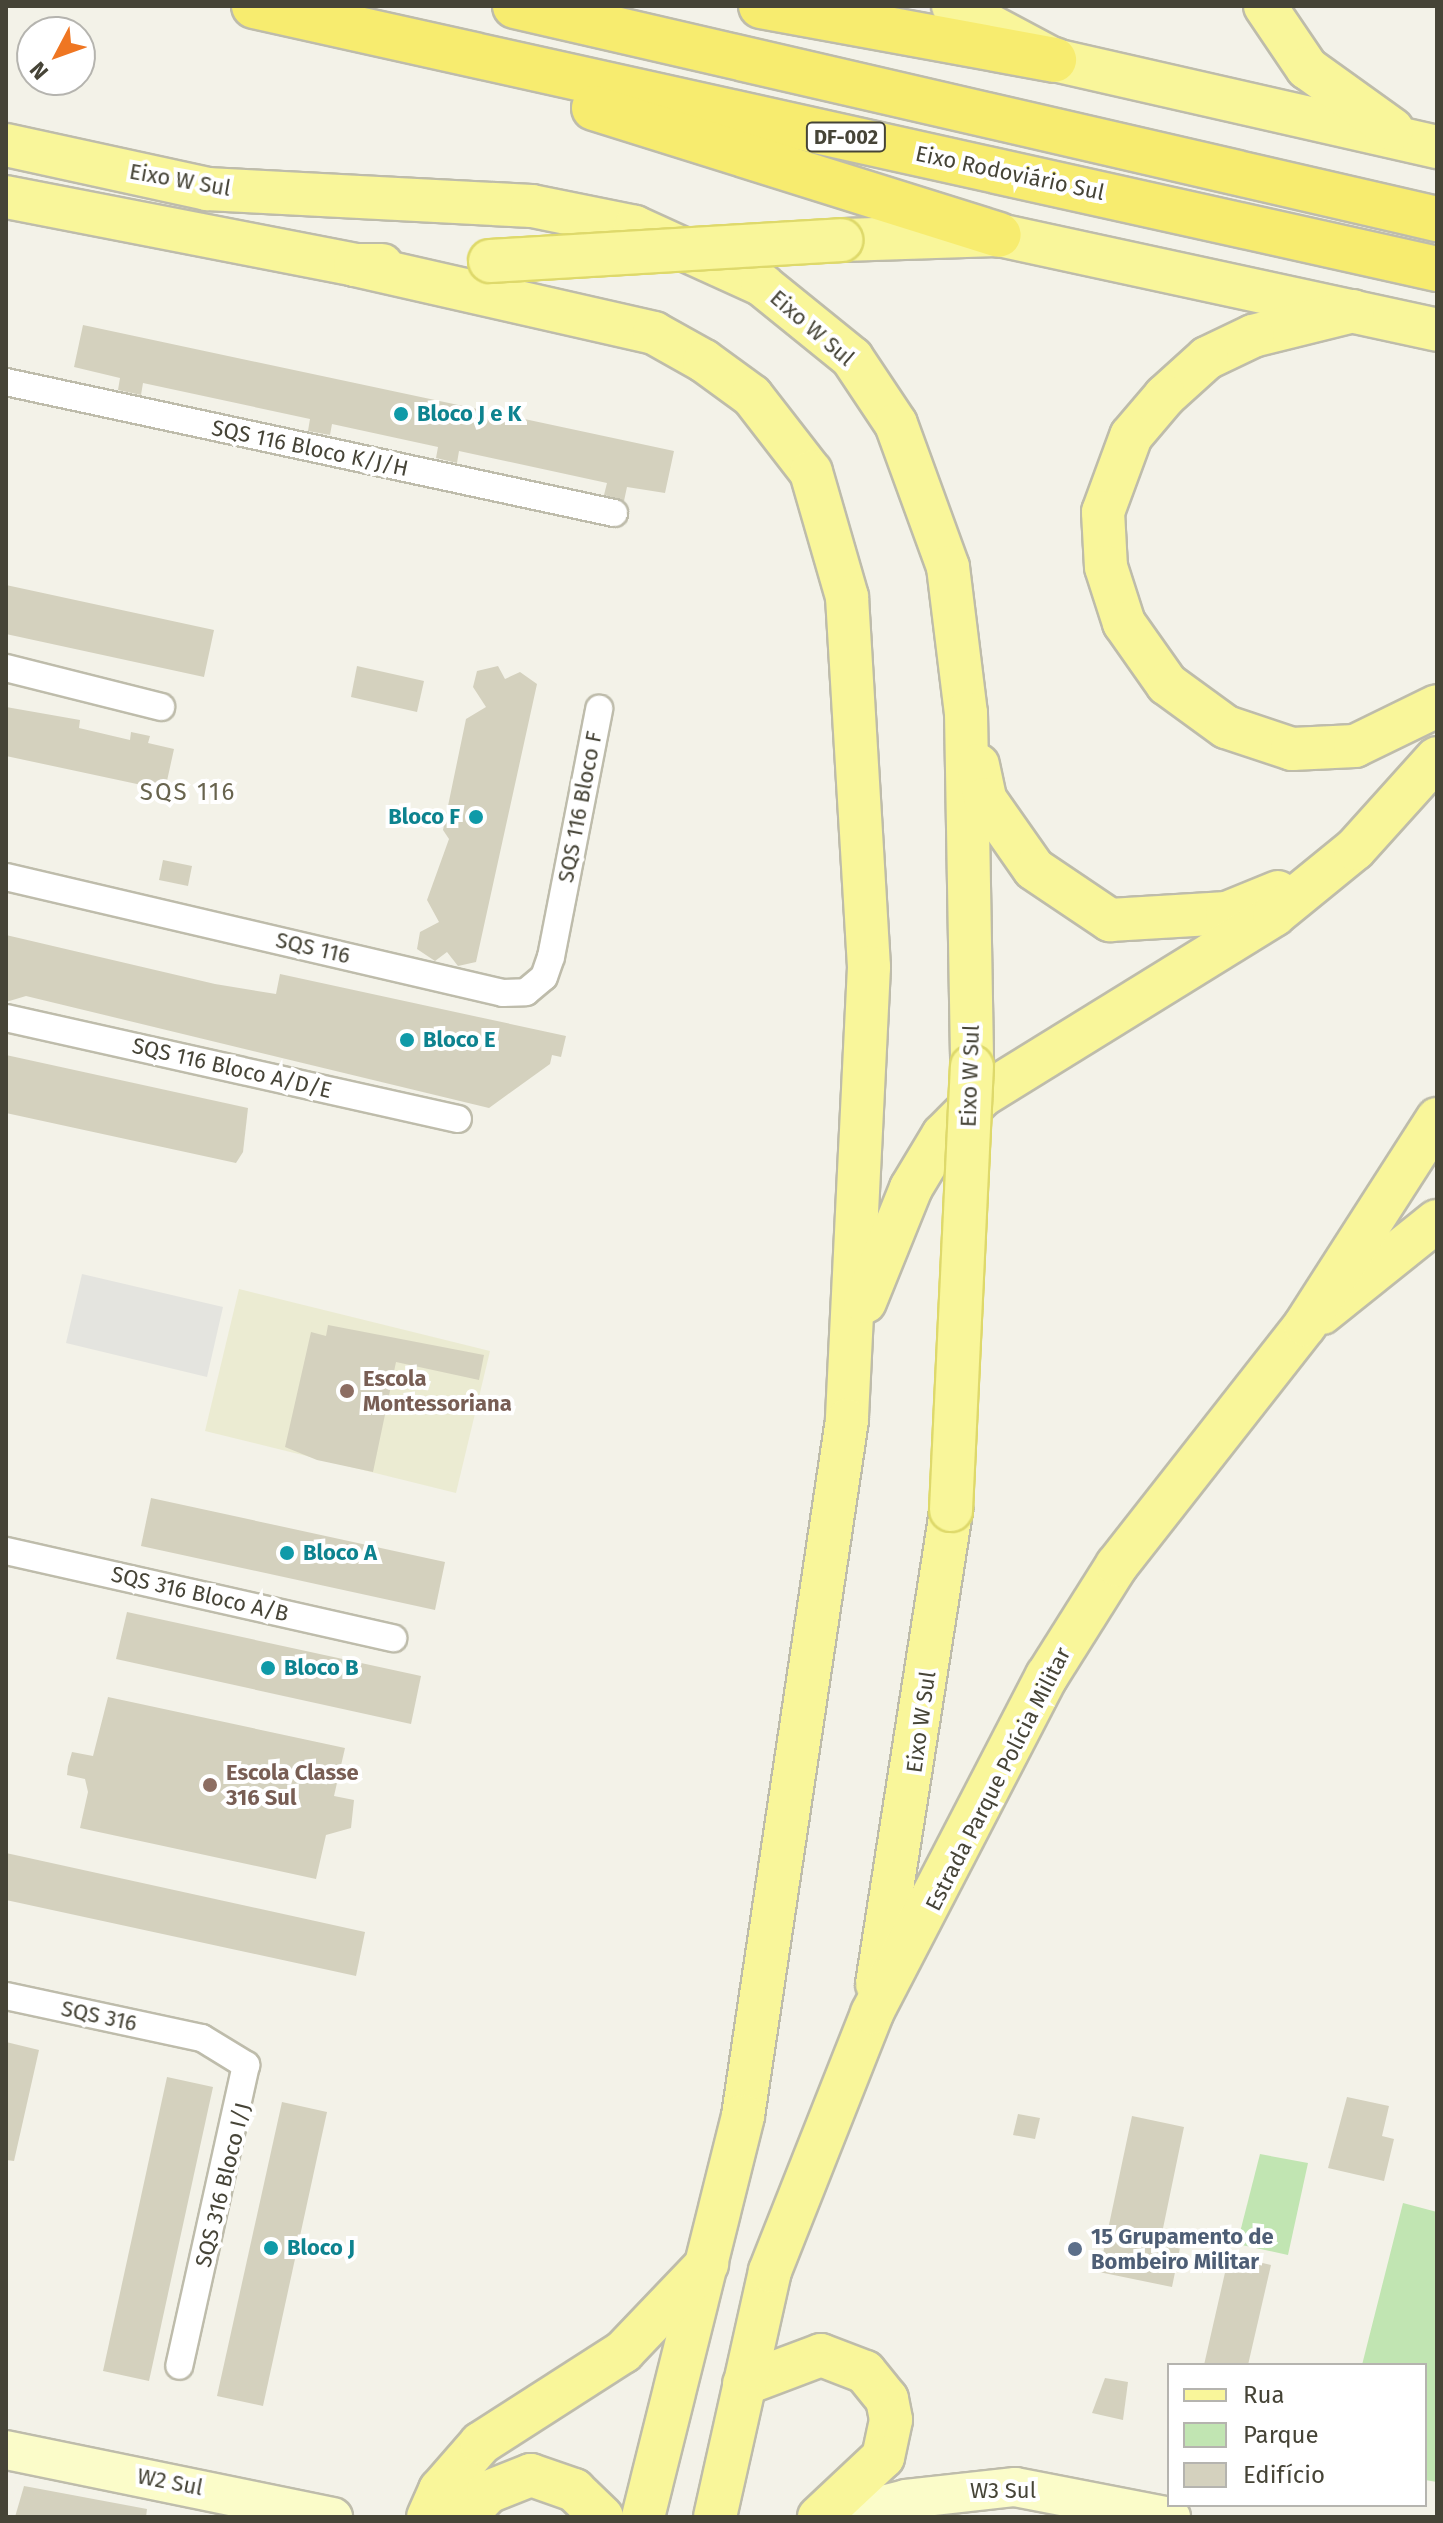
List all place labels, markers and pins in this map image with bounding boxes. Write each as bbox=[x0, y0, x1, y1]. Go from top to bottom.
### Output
place label: Bloco J e K bbox=[417, 401, 521, 427]
marker: Bloco J e K bbox=[392, 405, 410, 423]
place label: Bloco F bbox=[388, 804, 460, 830]
marker: Bloco F bbox=[467, 808, 485, 826]
place label: Bloco E bbox=[423, 1027, 496, 1053]
marker: Bloco E bbox=[398, 1031, 416, 1049]
place label: Escola Montessoriana bbox=[363, 1365, 512, 1416]
marker: Escola Montessoriana bbox=[338, 1382, 356, 1400]
place label: Bloco A bbox=[303, 1540, 377, 1566]
marker: Bloco A bbox=[278, 1544, 296, 1562]
place label: Bloco B bbox=[284, 1655, 359, 1681]
marker: Bloco B bbox=[259, 1659, 277, 1677]
place label: Escola Classe 316 Sul bbox=[226, 1759, 359, 1810]
marker: Escola Classe 316 Sul bbox=[201, 1776, 219, 1794]
place label: 15 Grupamento de Bombeiro Militar bbox=[1091, 2223, 1274, 2274]
place label: Bloco J bbox=[287, 2235, 355, 2261]
marker: Bloco J bbox=[262, 2239, 280, 2257]
marker: 15 Grupamento de Bombeiro Militar bbox=[1066, 2240, 1084, 2258]

